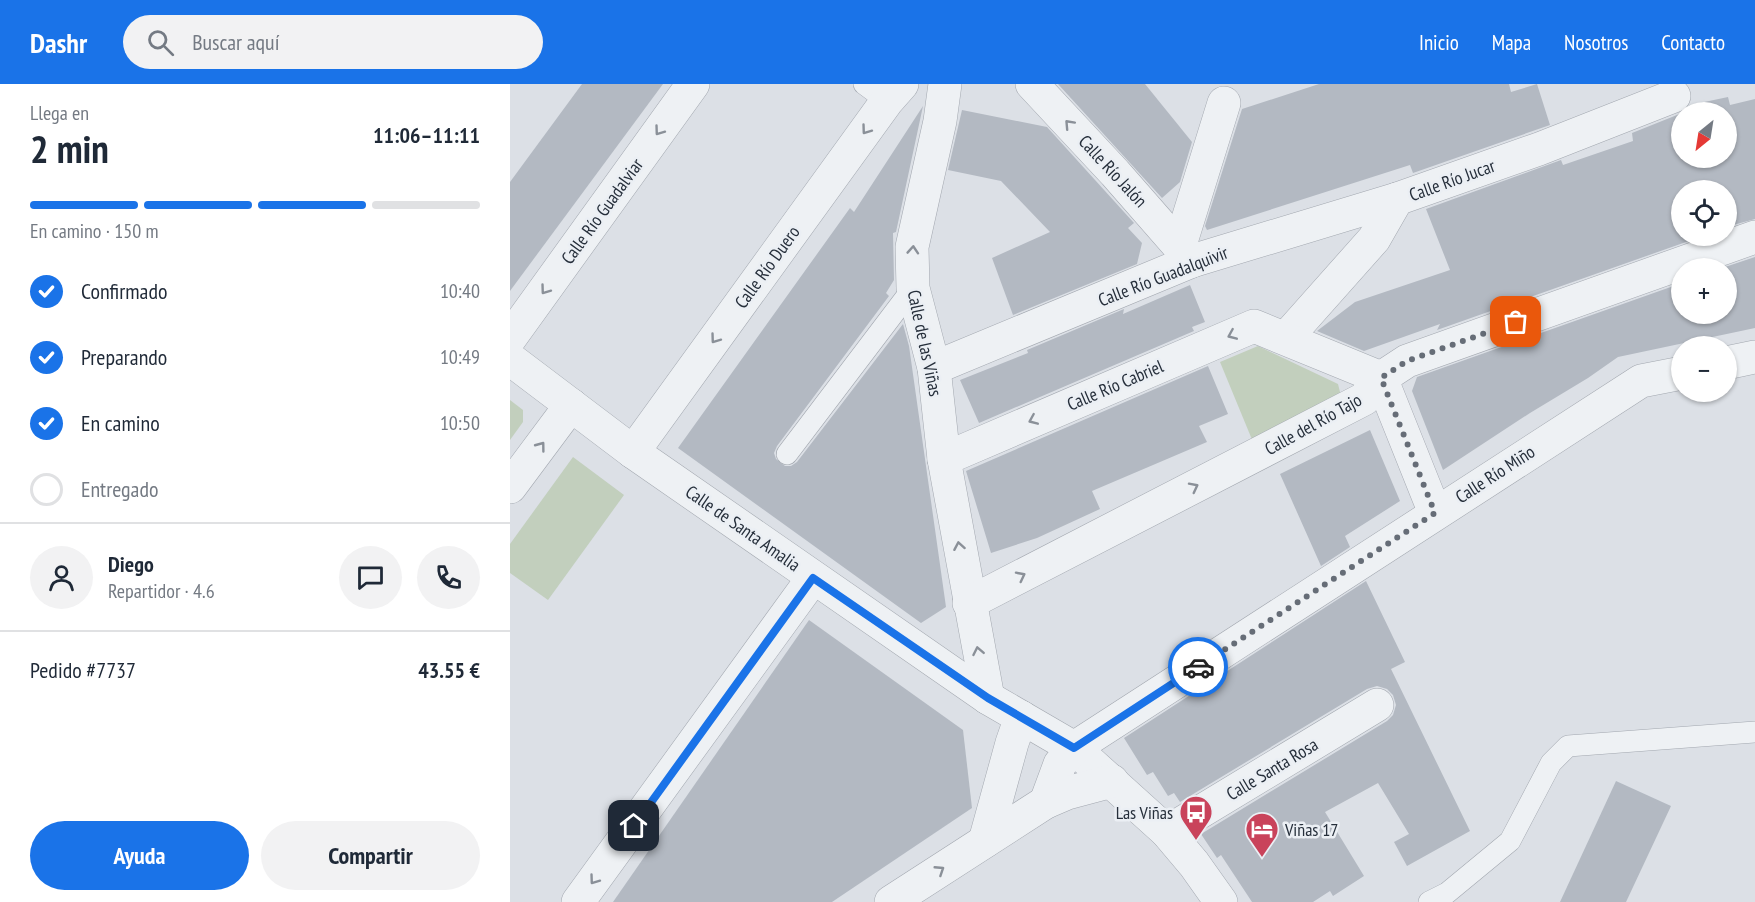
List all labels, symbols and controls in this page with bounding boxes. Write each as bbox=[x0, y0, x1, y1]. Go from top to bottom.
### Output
search box bbox=[123, 15, 543, 69]
text: Dashr bbox=[30, 24, 87, 61]
icon: search bbox=[144, 26, 177, 59]
text: Buscar aquí bbox=[192, 28, 279, 56]
text: Inicio bbox=[1419, 29, 1459, 56]
text: Mapa bbox=[1492, 29, 1531, 56]
text: Nosotros bbox=[1564, 29, 1628, 56]
text: Contacto bbox=[1661, 29, 1725, 56]
text: Llega en bbox=[30, 100, 89, 126]
north arrow bbox=[1671, 102, 1737, 168]
map controls bbox=[1671, 102, 1737, 402]
one-way arrow bbox=[1065, 120, 1076, 130]
text: 11:06–11:11 bbox=[373, 121, 480, 149]
text: 2 min bbox=[30, 123, 109, 174]
one-way arrow bbox=[863, 124, 874, 135]
one-way arrow bbox=[655, 125, 666, 136]
street label: Calle Río Jalón bbox=[1074, 130, 1152, 212]
street label: Calle Río Guadalviar bbox=[556, 154, 648, 268]
street label: Calle Río Jucar bbox=[1406, 154, 1498, 206]
button: locate bbox=[1671, 180, 1737, 246]
text: En camino · 150 m bbox=[30, 218, 159, 244]
street label: Calle Río Duero bbox=[729, 221, 805, 313]
street label: Calle Río Guadalquivir bbox=[1095, 241, 1231, 311]
one-way arrow bbox=[906, 246, 919, 255]
button: + bbox=[1671, 258, 1737, 324]
icon: check bbox=[30, 275, 63, 308]
text: Confirmado bbox=[81, 277, 167, 305]
text: 10:40 bbox=[440, 278, 480, 304]
one-way arrow bbox=[541, 283, 552, 294]
street label: Calle de las Viñas bbox=[903, 288, 947, 398]
pin bbox=[1490, 296, 1541, 347]
icon: bag bbox=[1499, 305, 1532, 338]
one-way arrow bbox=[1227, 328, 1238, 340]
one-way arrow bbox=[711, 333, 722, 344]
button: − bbox=[1671, 336, 1737, 402]
icon: check bbox=[30, 341, 63, 374]
text: Preparando bbox=[81, 343, 167, 371]
text: 10:49 bbox=[440, 344, 480, 370]
street label: Calle Río Cabriel bbox=[1063, 354, 1167, 416]
street label: Calle del Río Tajo bbox=[1261, 388, 1366, 460]
icon: check bbox=[30, 407, 63, 440]
text: En camino bbox=[81, 409, 160, 437]
text: 10:50 bbox=[440, 410, 480, 436]
one-way arrow bbox=[1029, 413, 1040, 425]
street label: Calle Río Miño bbox=[1451, 440, 1539, 508]
one-way arrow bbox=[533, 441, 544, 452]
text: Entregado bbox=[81, 475, 158, 503]
street label: Calle de Santa Amalia bbox=[681, 480, 805, 576]
one-way arrow bbox=[1188, 483, 1199, 494]
one-way arrow bbox=[953, 541, 966, 551]
button: person bbox=[30, 546, 93, 609]
button: chat bbox=[339, 546, 402, 609]
button: phone bbox=[417, 546, 480, 609]
text: Diego bbox=[108, 550, 154, 578]
one-way arrow bbox=[1015, 572, 1026, 584]
text: Repartidor · 4.6 bbox=[108, 578, 215, 604]
courier bbox=[1168, 637, 1228, 697]
one-way arrow bbox=[972, 646, 985, 656]
icon: car bbox=[1182, 651, 1215, 684]
text: Pedido #7737 bbox=[30, 656, 136, 684]
text: 43.55 € bbox=[418, 656, 480, 684]
street label: Calle Santa Rosa bbox=[1222, 733, 1322, 805]
bus stop icon: Las Viñas bbox=[1178, 794, 1214, 841]
pin bbox=[608, 800, 659, 851]
place label: Las Viñas bbox=[1116, 801, 1173, 824]
icon: home bbox=[617, 809, 650, 842]
hotel icon: Viñas 17 bbox=[1244, 811, 1280, 858]
place label: Viñas 17 bbox=[1284, 818, 1338, 841]
button: Ayuda bbox=[30, 821, 249, 890]
button: Compartir bbox=[261, 821, 480, 890]
one-way arrow bbox=[934, 866, 944, 878]
one-way arrow bbox=[590, 874, 601, 885]

